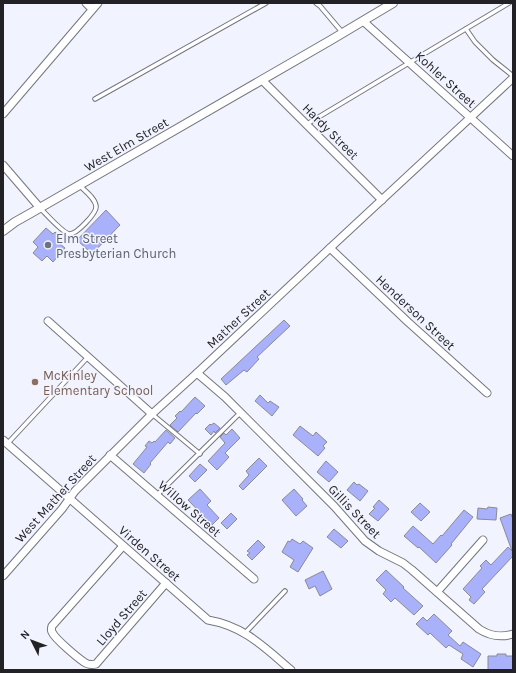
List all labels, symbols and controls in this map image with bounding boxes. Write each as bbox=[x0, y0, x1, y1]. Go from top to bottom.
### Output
street label: Kohler Street bbox=[412, 48, 479, 111]
street label: Hardy Street bbox=[300, 100, 362, 163]
street label: West Elm Street bbox=[82, 114, 171, 175]
place label: Elm Street Presbyterian Church bbox=[56, 231, 176, 261]
marker: Elm Street Presbyterian Church bbox=[43, 240, 53, 250]
street label: Henderson Street bbox=[373, 272, 458, 353]
street label: Mather Street bbox=[204, 285, 273, 351]
place label: McKinley Elementary School bbox=[43, 368, 153, 398]
marker: McKinley Elementary School bbox=[30, 377, 40, 387]
street label: West Mather Street bbox=[12, 451, 99, 546]
street label: Willow Street bbox=[155, 477, 224, 540]
street label: Gillis Street bbox=[325, 481, 384, 541]
street label: Virden Street bbox=[116, 522, 184, 584]
street label: Lloyd Street bbox=[93, 586, 150, 648]
north arrow bbox=[12, 621, 52, 661]
text: N bbox=[17, 627, 32, 642]

